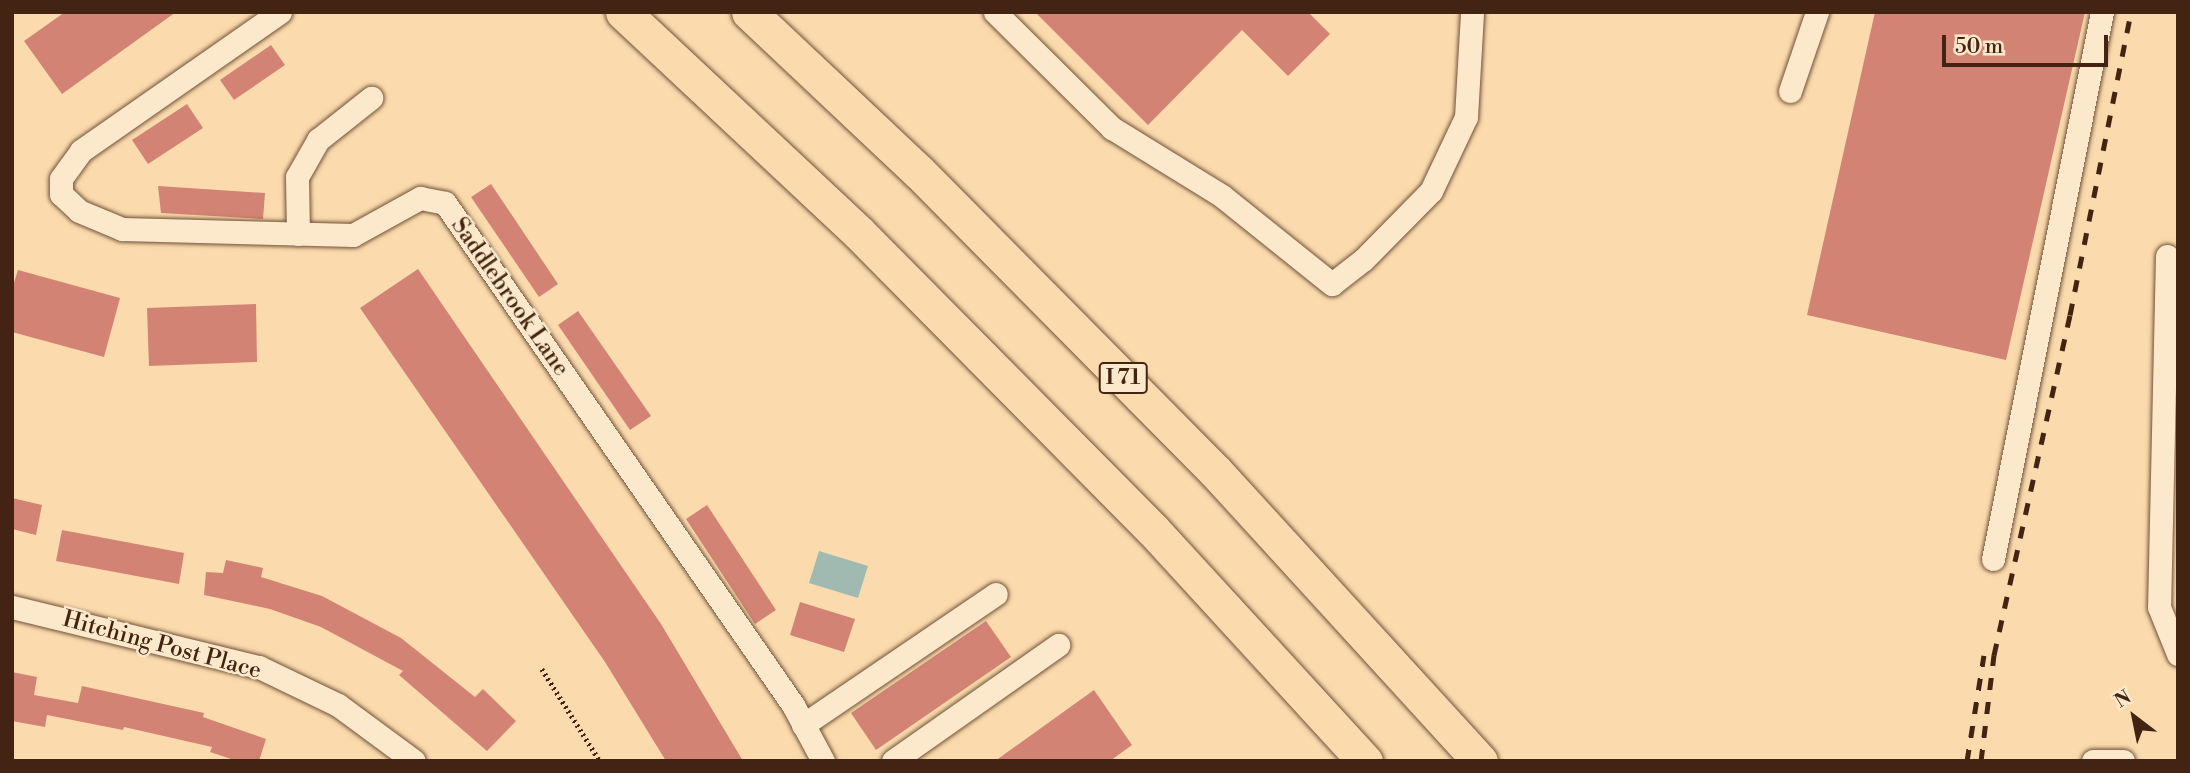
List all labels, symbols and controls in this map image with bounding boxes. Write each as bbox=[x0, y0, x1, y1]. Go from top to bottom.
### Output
scale bar bbox=[1945, 21, 2111, 65]
text: 50 m bbox=[1955, 34, 2003, 60]
street label: Saddlebrook Lane bbox=[445, 213, 575, 381]
road number: I 71 bbox=[1098, 360, 1148, 396]
street label: Hitching Post Place bbox=[60, 605, 264, 685]
north arrow bbox=[2099, 682, 2169, 752]
text: N bbox=[2110, 685, 2136, 713]

